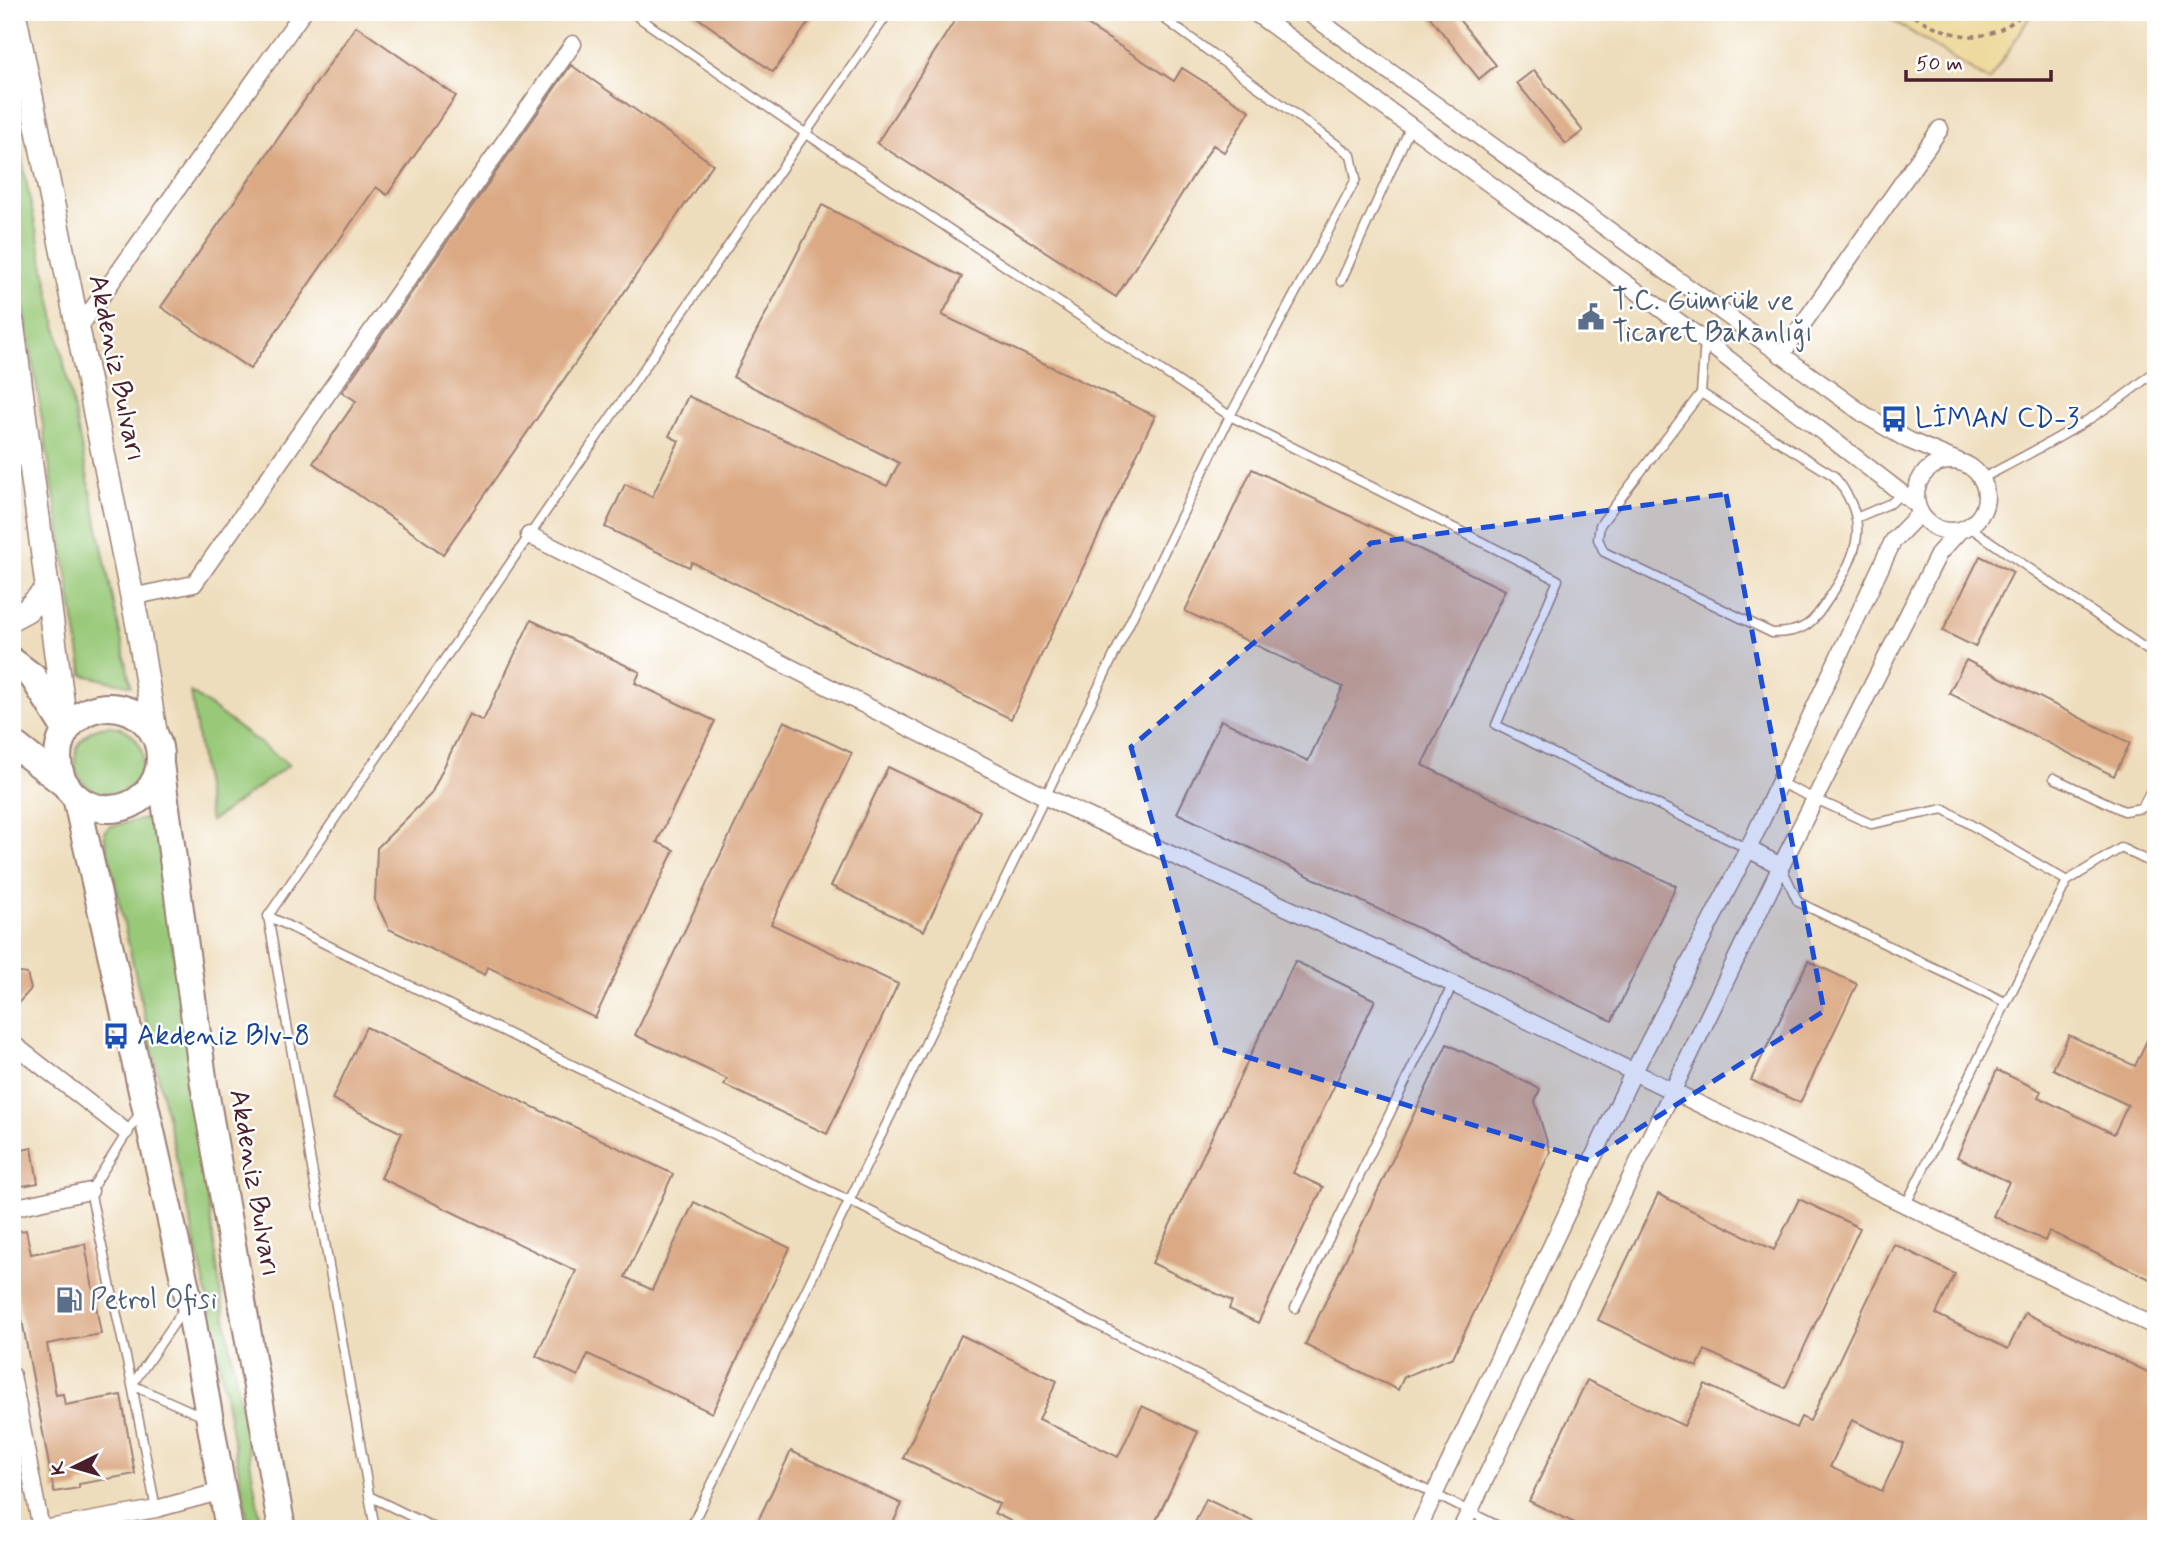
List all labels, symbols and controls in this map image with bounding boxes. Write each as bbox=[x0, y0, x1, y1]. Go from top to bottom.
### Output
scale bar bbox=[1906, 38, 2051, 82]
text: 50 m bbox=[1916, 50, 1963, 78]
street label: Akdeniz Bulvarı bbox=[78, 271, 154, 465]
place label: T.C. Gümrük ve Ticaret Bakanlığı bbox=[1612, 283, 1813, 352]
public building icon: T.C. Gümrük ve Ticaret Bakanlığı bbox=[1576, 302, 1606, 332]
place label: LİMAN CD-3 bbox=[1915, 401, 2080, 438]
bus stop icon: LİMAN CD-3 bbox=[1879, 404, 1909, 434]
place label: Akdeniz Blv-8 bbox=[137, 1018, 310, 1055]
bus stop icon: Akdeniz Blv-8 bbox=[101, 1021, 131, 1051]
street label: Akdeniz Bulvarı bbox=[219, 1086, 289, 1280]
place label: Petrol Ofisi bbox=[90, 1282, 217, 1319]
fuel station icon: Petrol Ofisi bbox=[54, 1285, 84, 1315]
north arrow bbox=[38, 1432, 108, 1502]
text: K bbox=[45, 1460, 72, 1476]

